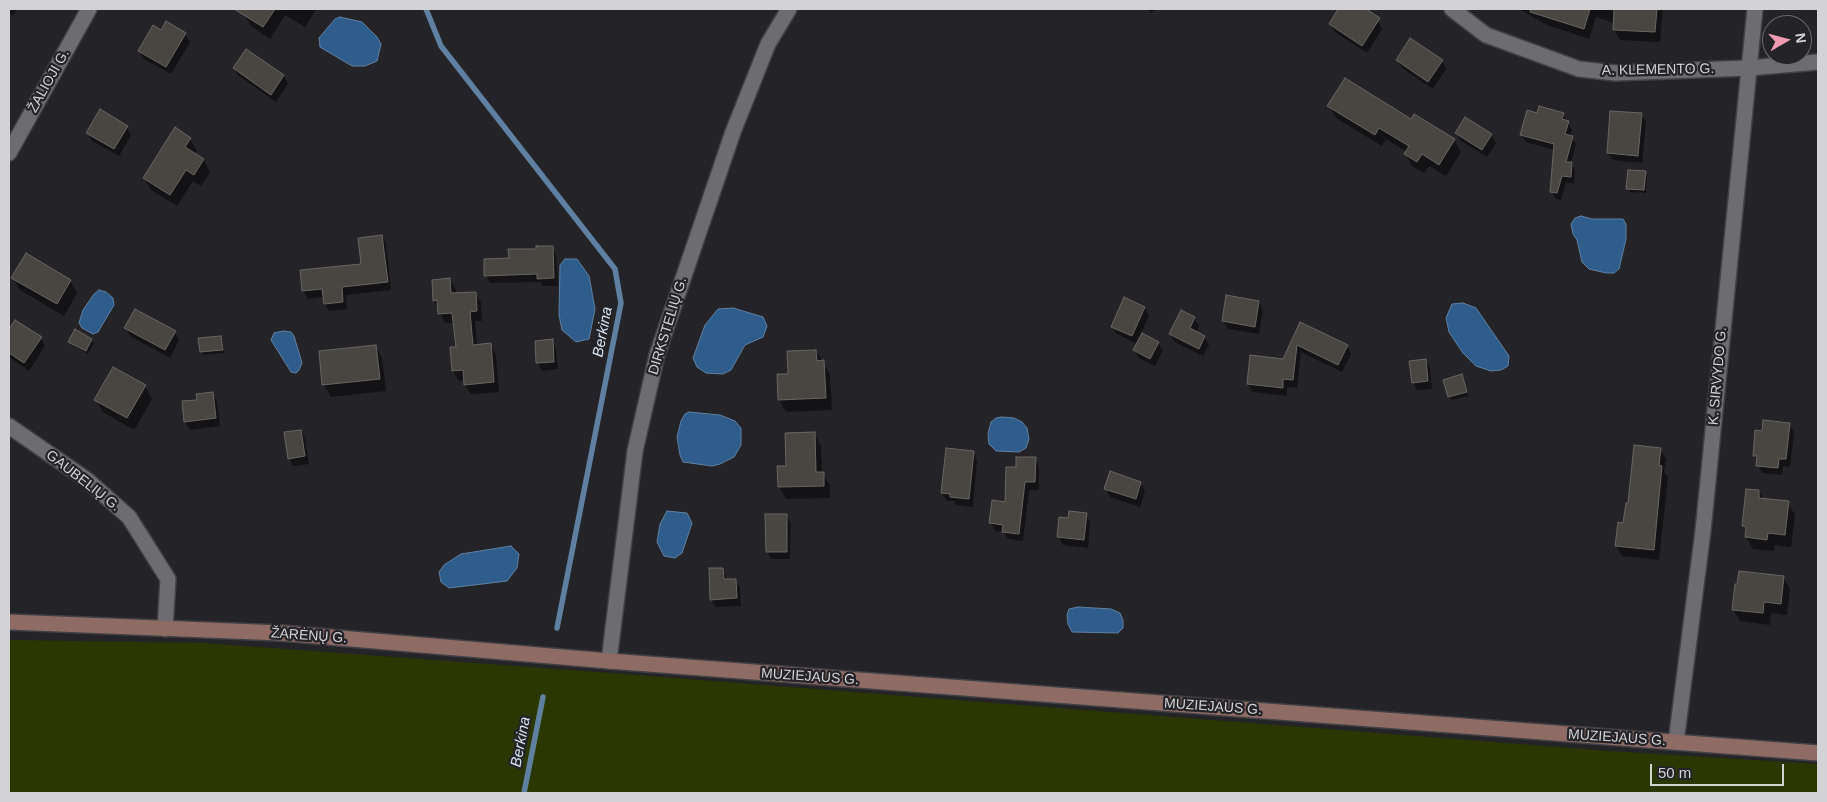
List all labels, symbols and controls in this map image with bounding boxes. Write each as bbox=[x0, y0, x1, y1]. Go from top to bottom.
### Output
north arrow bbox=[1762, 15, 1812, 65]
text: N bbox=[1792, 32, 1809, 44]
street label: ŽALIOJI G. bbox=[25, 46, 73, 116]
street label: A. KLEMENTO G. bbox=[1602, 61, 1714, 79]
street label: DIRKSTELIŲ G. bbox=[645, 275, 691, 377]
water label: Berkina bbox=[589, 305, 617, 359]
street label: K. SIRVYDO G. bbox=[1705, 326, 1731, 426]
street label: GAUBELIŲ G. bbox=[43, 447, 123, 515]
street label: ŽARĖNŲ G. bbox=[270, 625, 348, 647]
street label: MUZIEJAUS G. bbox=[761, 665, 859, 689]
street label: MUZIEJAUS G. bbox=[1164, 695, 1262, 719]
water label: Berkina bbox=[507, 715, 535, 769]
street label: MUZIEJAUS G. bbox=[1568, 726, 1666, 750]
scale bar bbox=[1652, 754, 1786, 786]
text: 50 m bbox=[1658, 764, 1691, 781]

